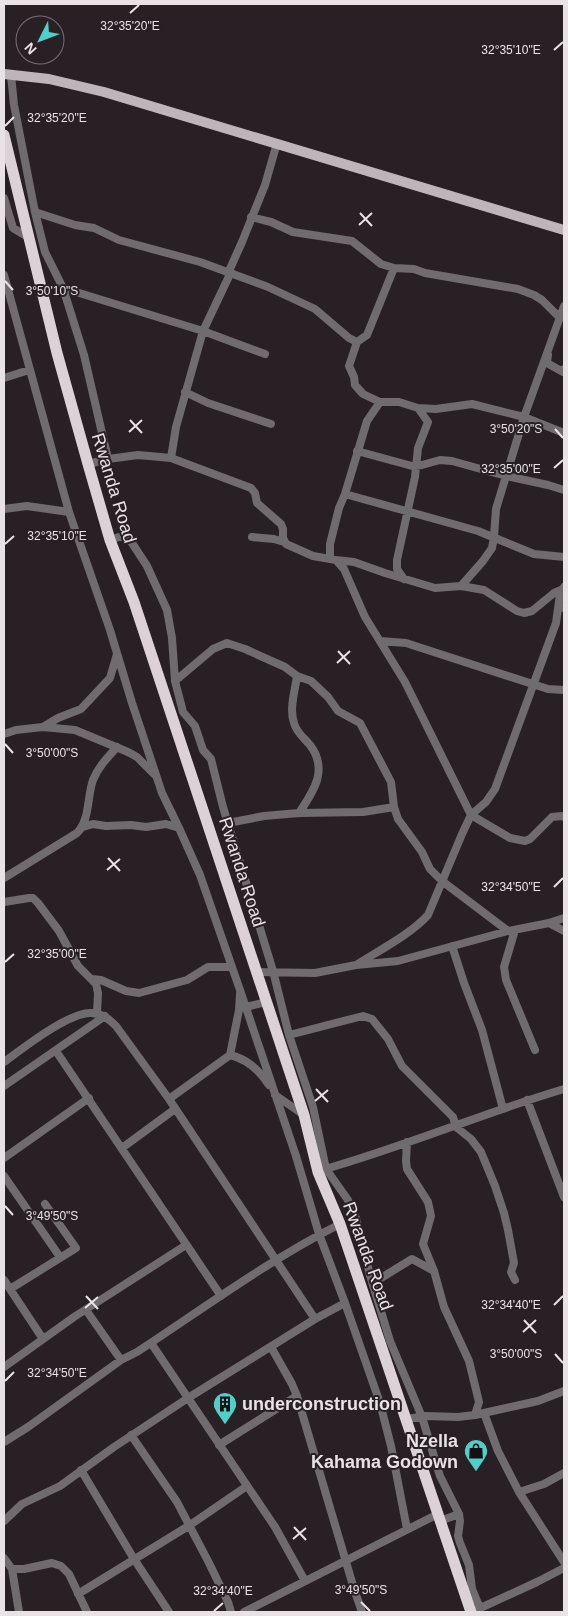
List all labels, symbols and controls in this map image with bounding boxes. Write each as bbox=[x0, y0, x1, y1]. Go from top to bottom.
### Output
north arrow bbox=[15, 15, 65, 65]
text: 32°35'20"E bbox=[100, 19, 160, 33]
text: N bbox=[21, 40, 40, 58]
text: 32°35'10"E bbox=[481, 43, 541, 57]
text: 32°35'20"E bbox=[27, 111, 87, 125]
text: 3°50'10"S bbox=[26, 284, 78, 298]
text: 3°50'20"S bbox=[490, 422, 542, 436]
street label: Rwanda Road bbox=[88, 431, 140, 545]
text: 32°35'00"E bbox=[481, 462, 541, 476]
text: 32°35'10"E bbox=[27, 529, 87, 543]
text: 3°50'00"S bbox=[26, 746, 78, 760]
street label: Rwanda Road bbox=[215, 815, 269, 929]
text: 32°34'50"E bbox=[481, 880, 541, 894]
text: 32°35'00"E bbox=[27, 947, 87, 961]
street label: Rwanda Road bbox=[339, 1199, 397, 1313]
text: 3°49'50"S bbox=[26, 1209, 78, 1223]
text: 32°34'40"E bbox=[481, 1298, 541, 1312]
text: 3°50'00"S bbox=[490, 1347, 542, 1361]
text: 32°34'50"E bbox=[27, 1366, 87, 1380]
building icon: underconstruction bbox=[212, 1391, 238, 1425]
place label: underconstruction bbox=[242, 1394, 401, 1414]
place label: Nzella Kahama Godown bbox=[311, 1431, 459, 1472]
shop icon: Nzella Kahama Godown bbox=[463, 1438, 489, 1472]
text: 3°49'50"S bbox=[335, 1583, 387, 1597]
text: 32°34'40"E bbox=[193, 1584, 253, 1598]

